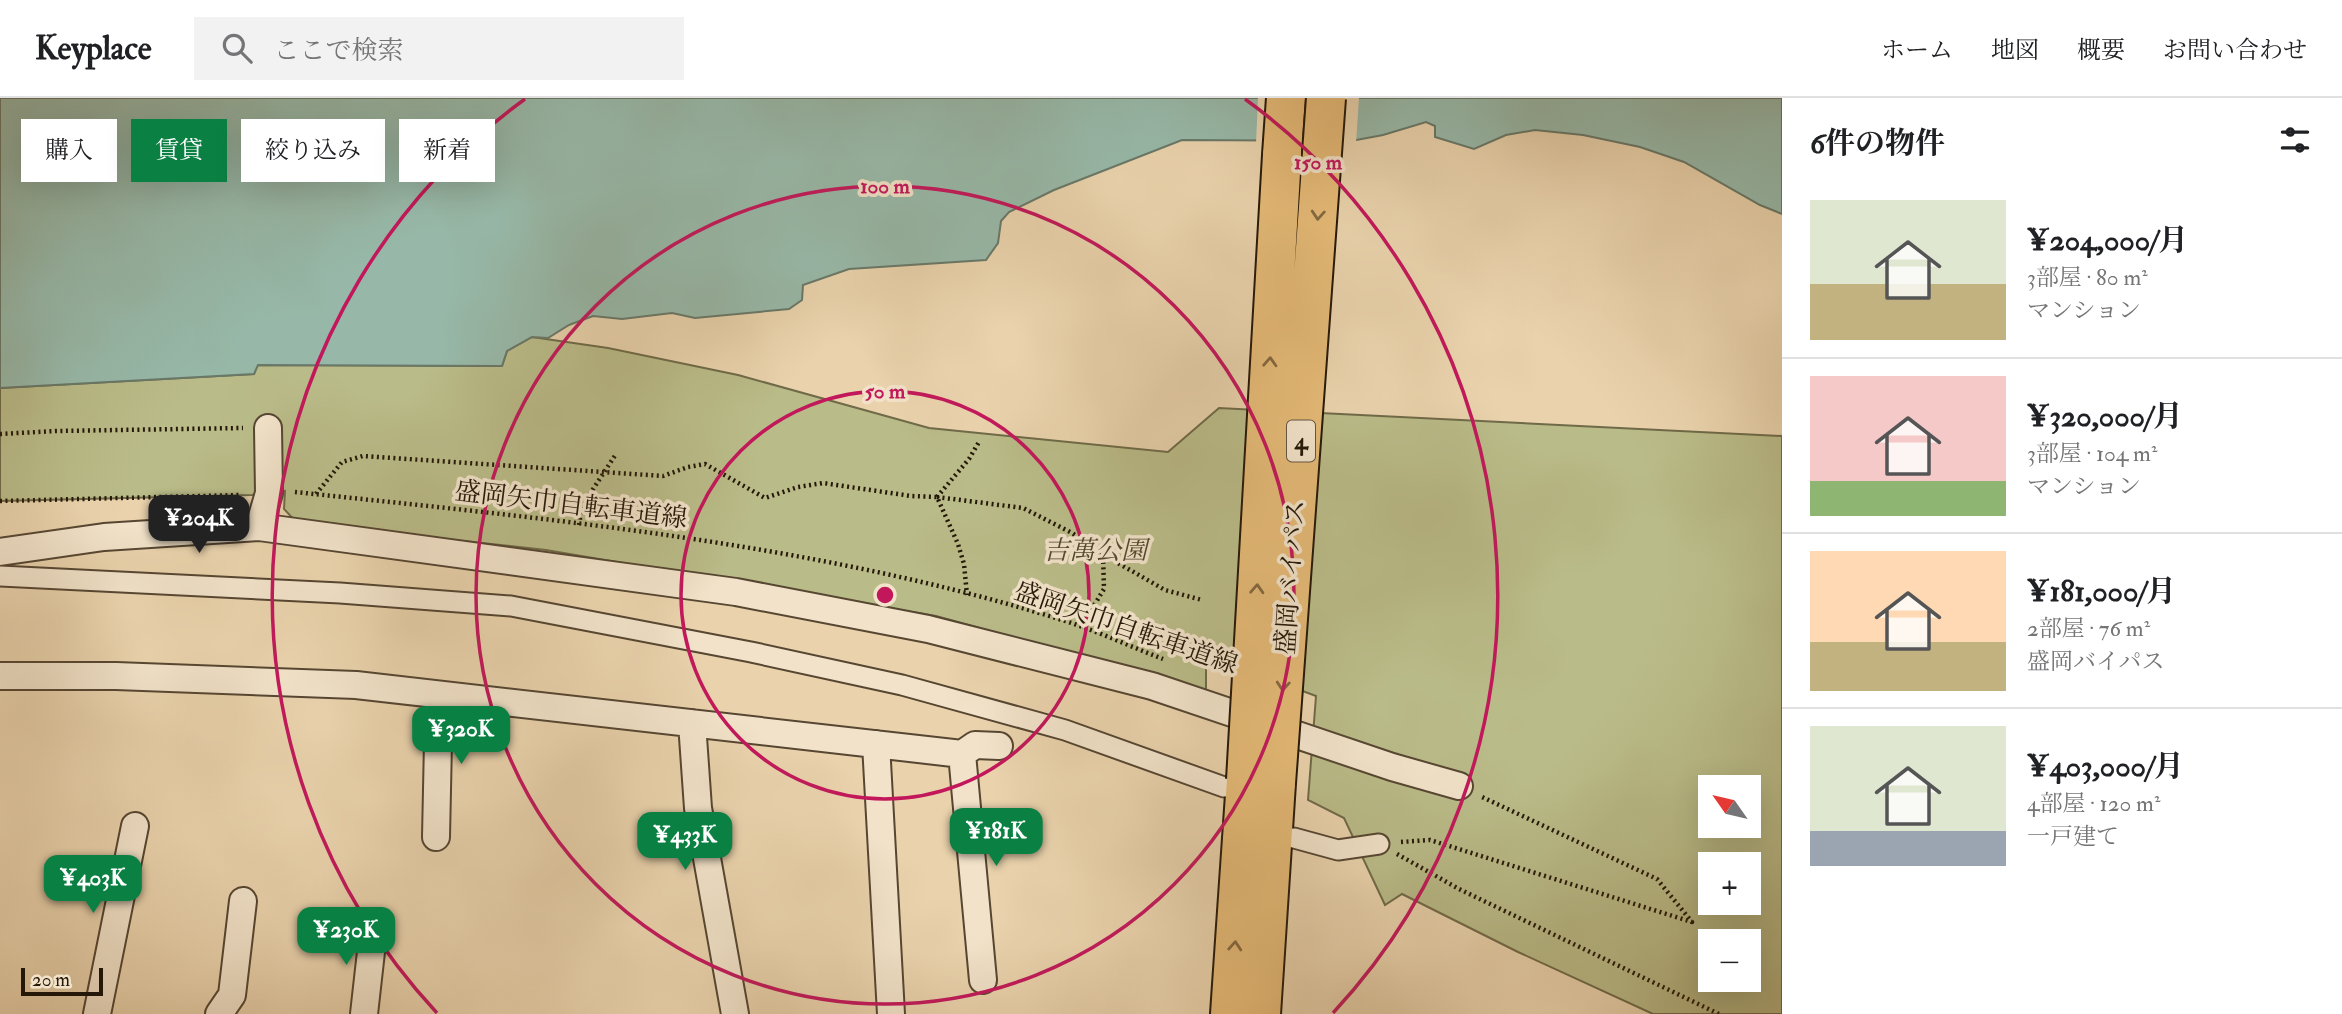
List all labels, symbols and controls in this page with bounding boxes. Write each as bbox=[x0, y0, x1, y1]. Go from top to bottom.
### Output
search box bbox=[194, 17, 684, 80]
text: Keyplace bbox=[35, 28, 152, 69]
icon: search bbox=[218, 29, 256, 67]
text: ここで検索 bbox=[274, 35, 404, 67]
text: ホーム bbox=[1881, 35, 1953, 66]
text: 地図 bbox=[1991, 35, 2039, 66]
text: 概要 bbox=[2077, 35, 2125, 66]
text: お問い合わせ bbox=[2163, 35, 2307, 66]
chip: 購入 bbox=[21, 119, 117, 182]
chip: 賃貸 bbox=[131, 119, 227, 182]
chip: 絞り込み bbox=[241, 119, 385, 182]
chip: 新着 bbox=[399, 119, 495, 182]
icon: filters bbox=[2276, 121, 2314, 159]
text: 6件の物件 bbox=[1810, 125, 1945, 162]
text: 150 m bbox=[1294, 149, 1343, 176]
text: 100 m bbox=[860, 173, 911, 200]
one-way arrow bbox=[1311, 210, 1326, 221]
text: ¥204,000/月 bbox=[2027, 222, 2188, 259]
icon: home bbox=[1866, 228, 1950, 312]
text: 3部屋 · 80 m² bbox=[2027, 263, 2148, 292]
text: マンション bbox=[2027, 296, 2141, 325]
one-way arrow bbox=[1262, 356, 1277, 367]
text: 50 m bbox=[865, 378, 906, 405]
text: ¥320,000/月 bbox=[2027, 398, 2183, 435]
icon: home bbox=[1866, 404, 1950, 488]
road number: 4 bbox=[1287, 420, 1315, 462]
text: 3部屋 · 104 m² bbox=[2027, 439, 2157, 468]
text: マンション bbox=[2027, 472, 2141, 501]
street label: 盛岡矢巾自転車道線 bbox=[453, 475, 689, 535]
pin: ¥204K bbox=[150, 496, 248, 555]
street label: 盛岡バイパス bbox=[1270, 498, 1312, 656]
text: ¥204K bbox=[164, 503, 234, 532]
park label: 吉萬公園 bbox=[1043, 535, 1151, 567]
text: ¥181,000/月 bbox=[2027, 573, 2176, 610]
street label: 盛岡矢巾自転車道線 bbox=[1010, 575, 1242, 681]
icon: home bbox=[1866, 579, 1950, 663]
centre of rings bbox=[873, 583, 897, 607]
one-way arrow bbox=[1249, 583, 1264, 594]
text: 2部屋 · 76 m² bbox=[2027, 614, 2150, 643]
text: 盛岡バイパス bbox=[2027, 647, 2165, 676]
one-way arrow bbox=[1276, 681, 1291, 692]
pin: ¥320K bbox=[412, 706, 510, 766]
text: ¥320K bbox=[428, 714, 494, 743]
text: ¥403,000/月 bbox=[2027, 748, 2184, 785]
icon: home bbox=[1866, 754, 1950, 838]
north arrow bbox=[1698, 775, 1760, 838]
map controls bbox=[1698, 775, 1761, 992]
text: 4部屋 · 120 m² bbox=[2027, 789, 2160, 818]
pin: ¥181K bbox=[947, 808, 1045, 868]
pin: ¥433K bbox=[636, 812, 734, 872]
text: ¥181K bbox=[966, 816, 1026, 845]
text: ¥433K bbox=[653, 820, 717, 849]
text: 一戸建て bbox=[2027, 822, 2119, 851]
button: + bbox=[1698, 852, 1761, 915]
pin: ¥403K bbox=[44, 856, 142, 915]
text: ¥403K bbox=[60, 863, 126, 892]
pin: ¥230K bbox=[297, 908, 395, 967]
text: ¥230K bbox=[313, 915, 379, 944]
button: − bbox=[1698, 929, 1761, 992]
one-way arrow bbox=[1227, 940, 1242, 951]
scale bar bbox=[21, 965, 103, 997]
text: 20 m bbox=[32, 968, 70, 992]

